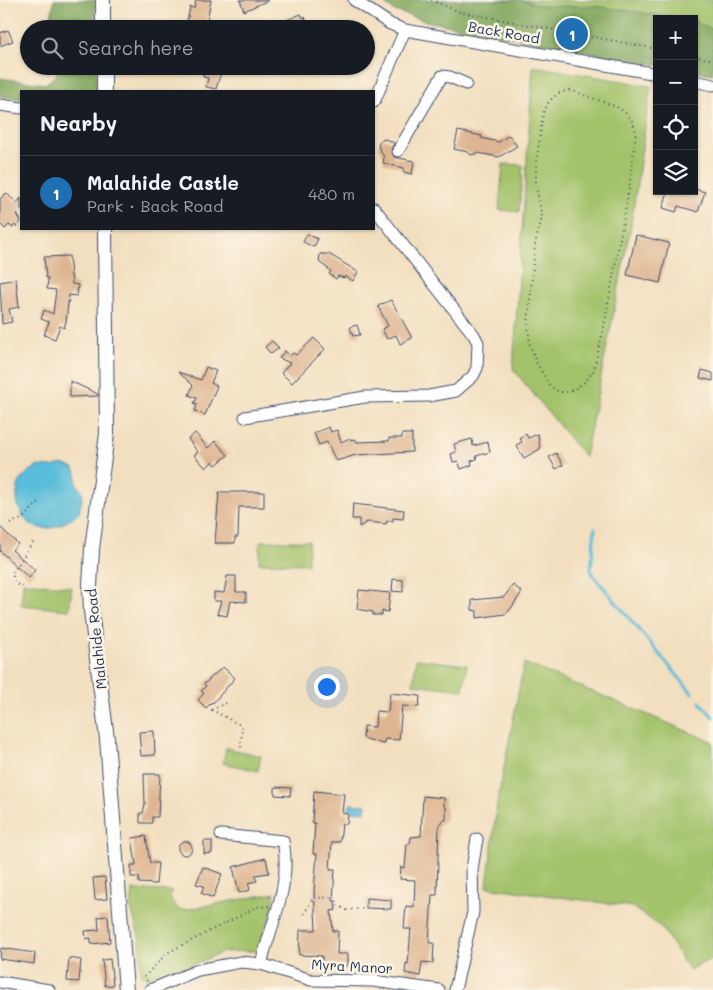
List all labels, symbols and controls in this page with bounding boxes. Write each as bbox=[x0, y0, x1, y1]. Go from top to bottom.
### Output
pin: 1 bbox=[556, 15, 588, 53]
map controls bbox=[653, 15, 698, 195]
button: + bbox=[653, 15, 698, 60]
street label: Back Road bbox=[467, 16, 541, 48]
search box bbox=[20, 20, 375, 75]
icon: search bbox=[38, 34, 66, 62]
text: Search here bbox=[78, 35, 194, 60]
button: − bbox=[653, 60, 698, 105]
button: locate bbox=[653, 105, 698, 150]
text: Nearby bbox=[40, 109, 117, 136]
button: layers bbox=[653, 150, 698, 195]
text: Malahide Castle bbox=[87, 170, 239, 195]
text: 1 bbox=[52, 183, 60, 204]
text: 480 m bbox=[308, 183, 355, 204]
text: Park · Back Road bbox=[87, 195, 223, 216]
street label: Malahide Road bbox=[81, 588, 111, 690]
your location bbox=[314, 674, 340, 700]
street label: Myra Manor bbox=[311, 954, 393, 978]

